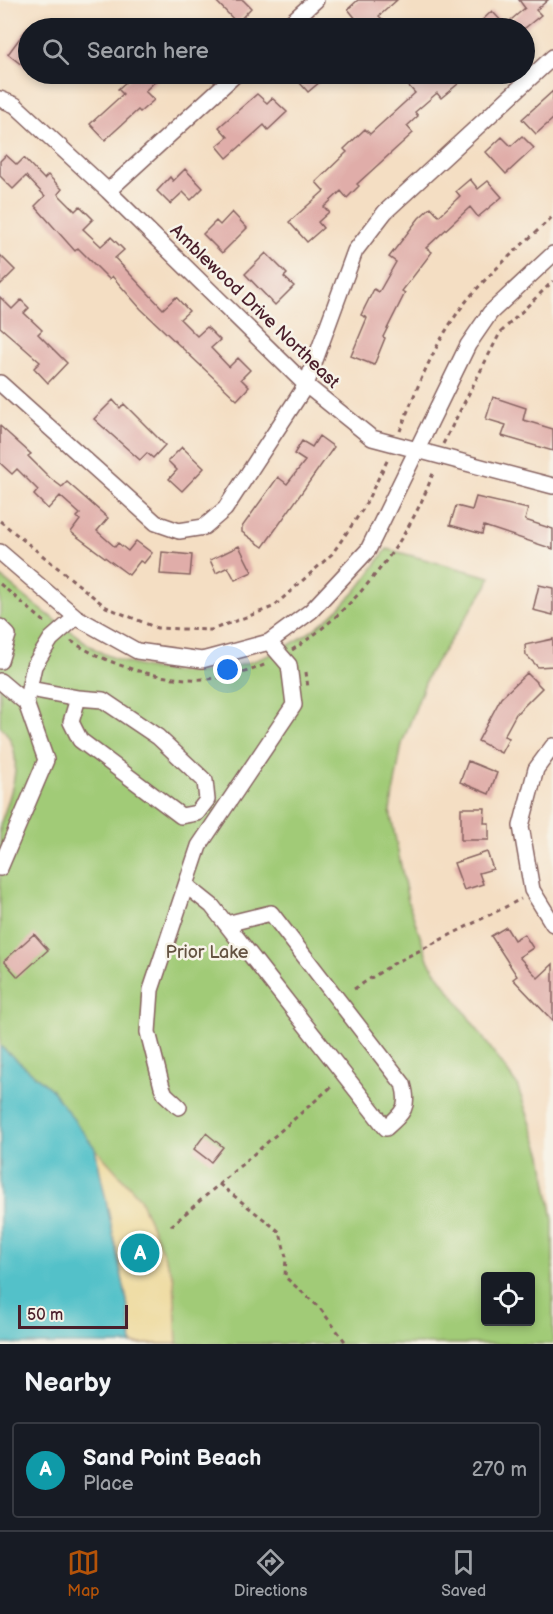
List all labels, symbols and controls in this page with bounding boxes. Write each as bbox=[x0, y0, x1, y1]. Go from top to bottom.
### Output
search box bbox=[18, 18, 535, 84]
icon: search bbox=[39, 35, 72, 68]
text: Search here bbox=[87, 38, 209, 65]
street label: Amblewood Drive Northeast bbox=[166, 220, 344, 393]
your location bbox=[213, 655, 242, 684]
park label: Prior Lake bbox=[166, 942, 249, 963]
pin: A bbox=[120, 1230, 160, 1276]
map controls bbox=[481, 1272, 535, 1326]
button: locate bbox=[481, 1272, 535, 1326]
scale bar bbox=[18, 1302, 128, 1330]
text: 50 m bbox=[27, 1306, 63, 1325]
text: Nearby bbox=[24, 1368, 111, 1399]
text: Sand Point Beach bbox=[83, 1445, 261, 1472]
text: A bbox=[39, 1458, 52, 1482]
text: 270 m bbox=[472, 1458, 527, 1482]
text: Place bbox=[83, 1472, 134, 1496]
tab: Map bbox=[67, 1546, 100, 1601]
tab: Directions bbox=[234, 1546, 307, 1601]
tab: Saved bbox=[441, 1546, 486, 1601]

